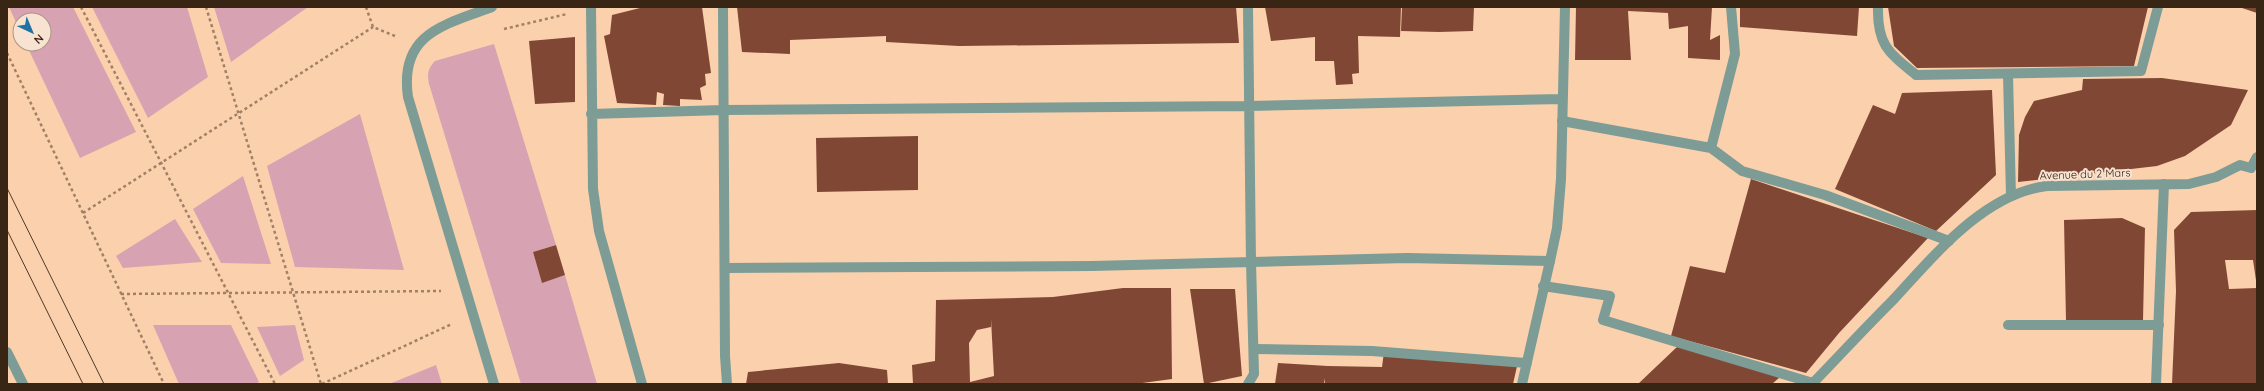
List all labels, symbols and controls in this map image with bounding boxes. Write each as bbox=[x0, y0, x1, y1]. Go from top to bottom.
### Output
north arrow bbox=[12, 12, 52, 52]
text: N bbox=[31, 31, 47, 47]
street label: Avenue du 2 Mars bbox=[2039, 165, 2131, 183]

